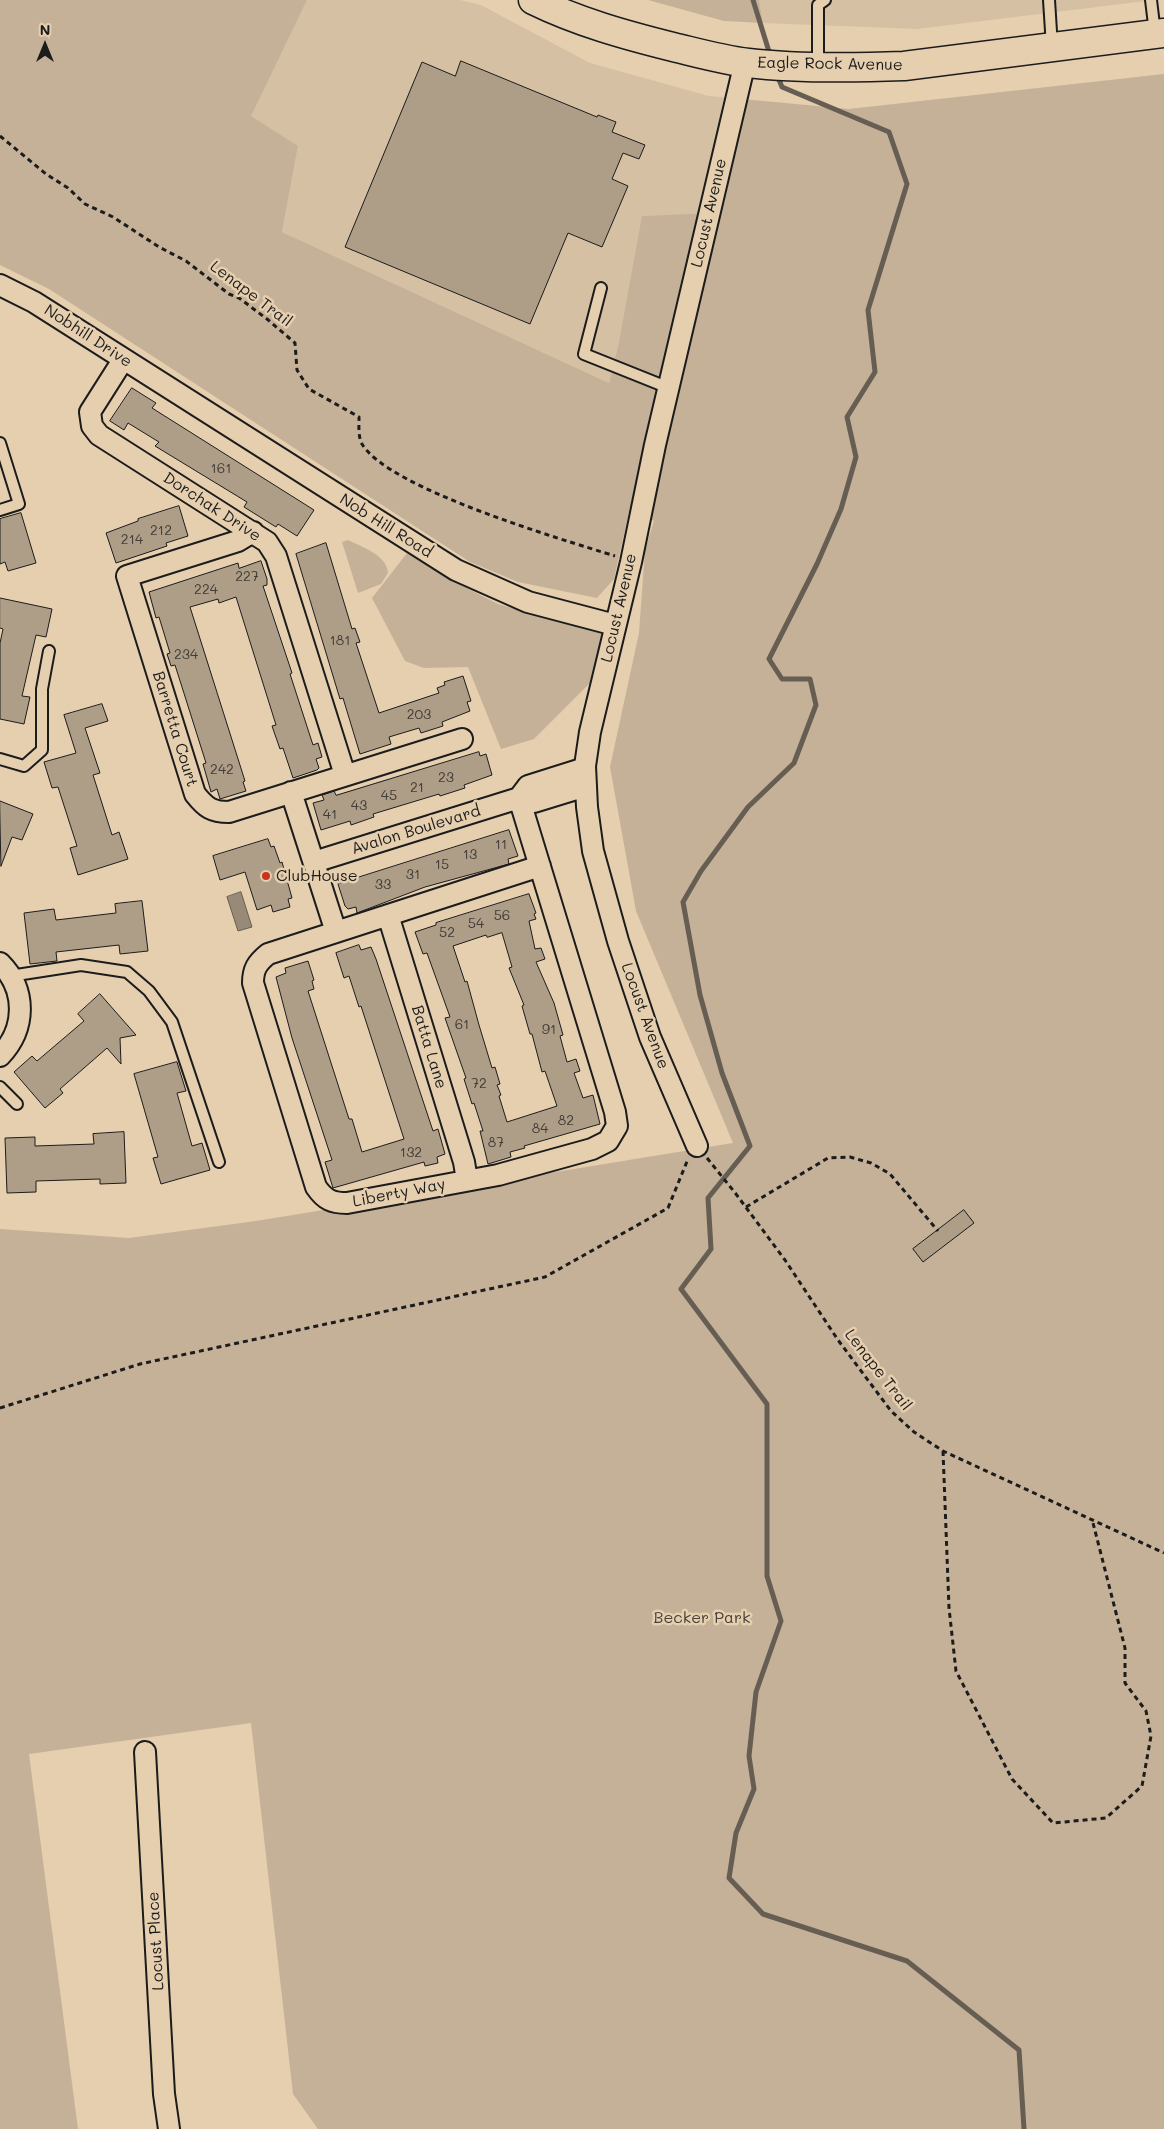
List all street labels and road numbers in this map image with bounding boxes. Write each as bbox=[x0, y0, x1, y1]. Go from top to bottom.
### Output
street label: Eagle Rock Avenue bbox=[757, 53, 903, 75]
street label: Locust Avenue bbox=[687, 157, 731, 269]
street label: Lenape Trail bbox=[206, 257, 296, 331]
street label: Nobhill Drive bbox=[40, 300, 136, 372]
street label: Dorchak Drive bbox=[159, 468, 265, 546]
street label: Nob Hill Road bbox=[336, 490, 436, 562]
street label: Locust Avenue bbox=[597, 552, 641, 664]
street label: Barretta Court bbox=[148, 669, 202, 789]
street label: Avalon Boulevard bbox=[349, 801, 483, 859]
street label: Locust Avenue bbox=[617, 960, 673, 1072]
street label: Batta Lane bbox=[407, 1003, 451, 1091]
street label: Liberty Way bbox=[351, 1175, 447, 1211]
street label: Lenape Trail bbox=[840, 1326, 916, 1414]
street label: Locust Place bbox=[144, 1891, 168, 1991]

